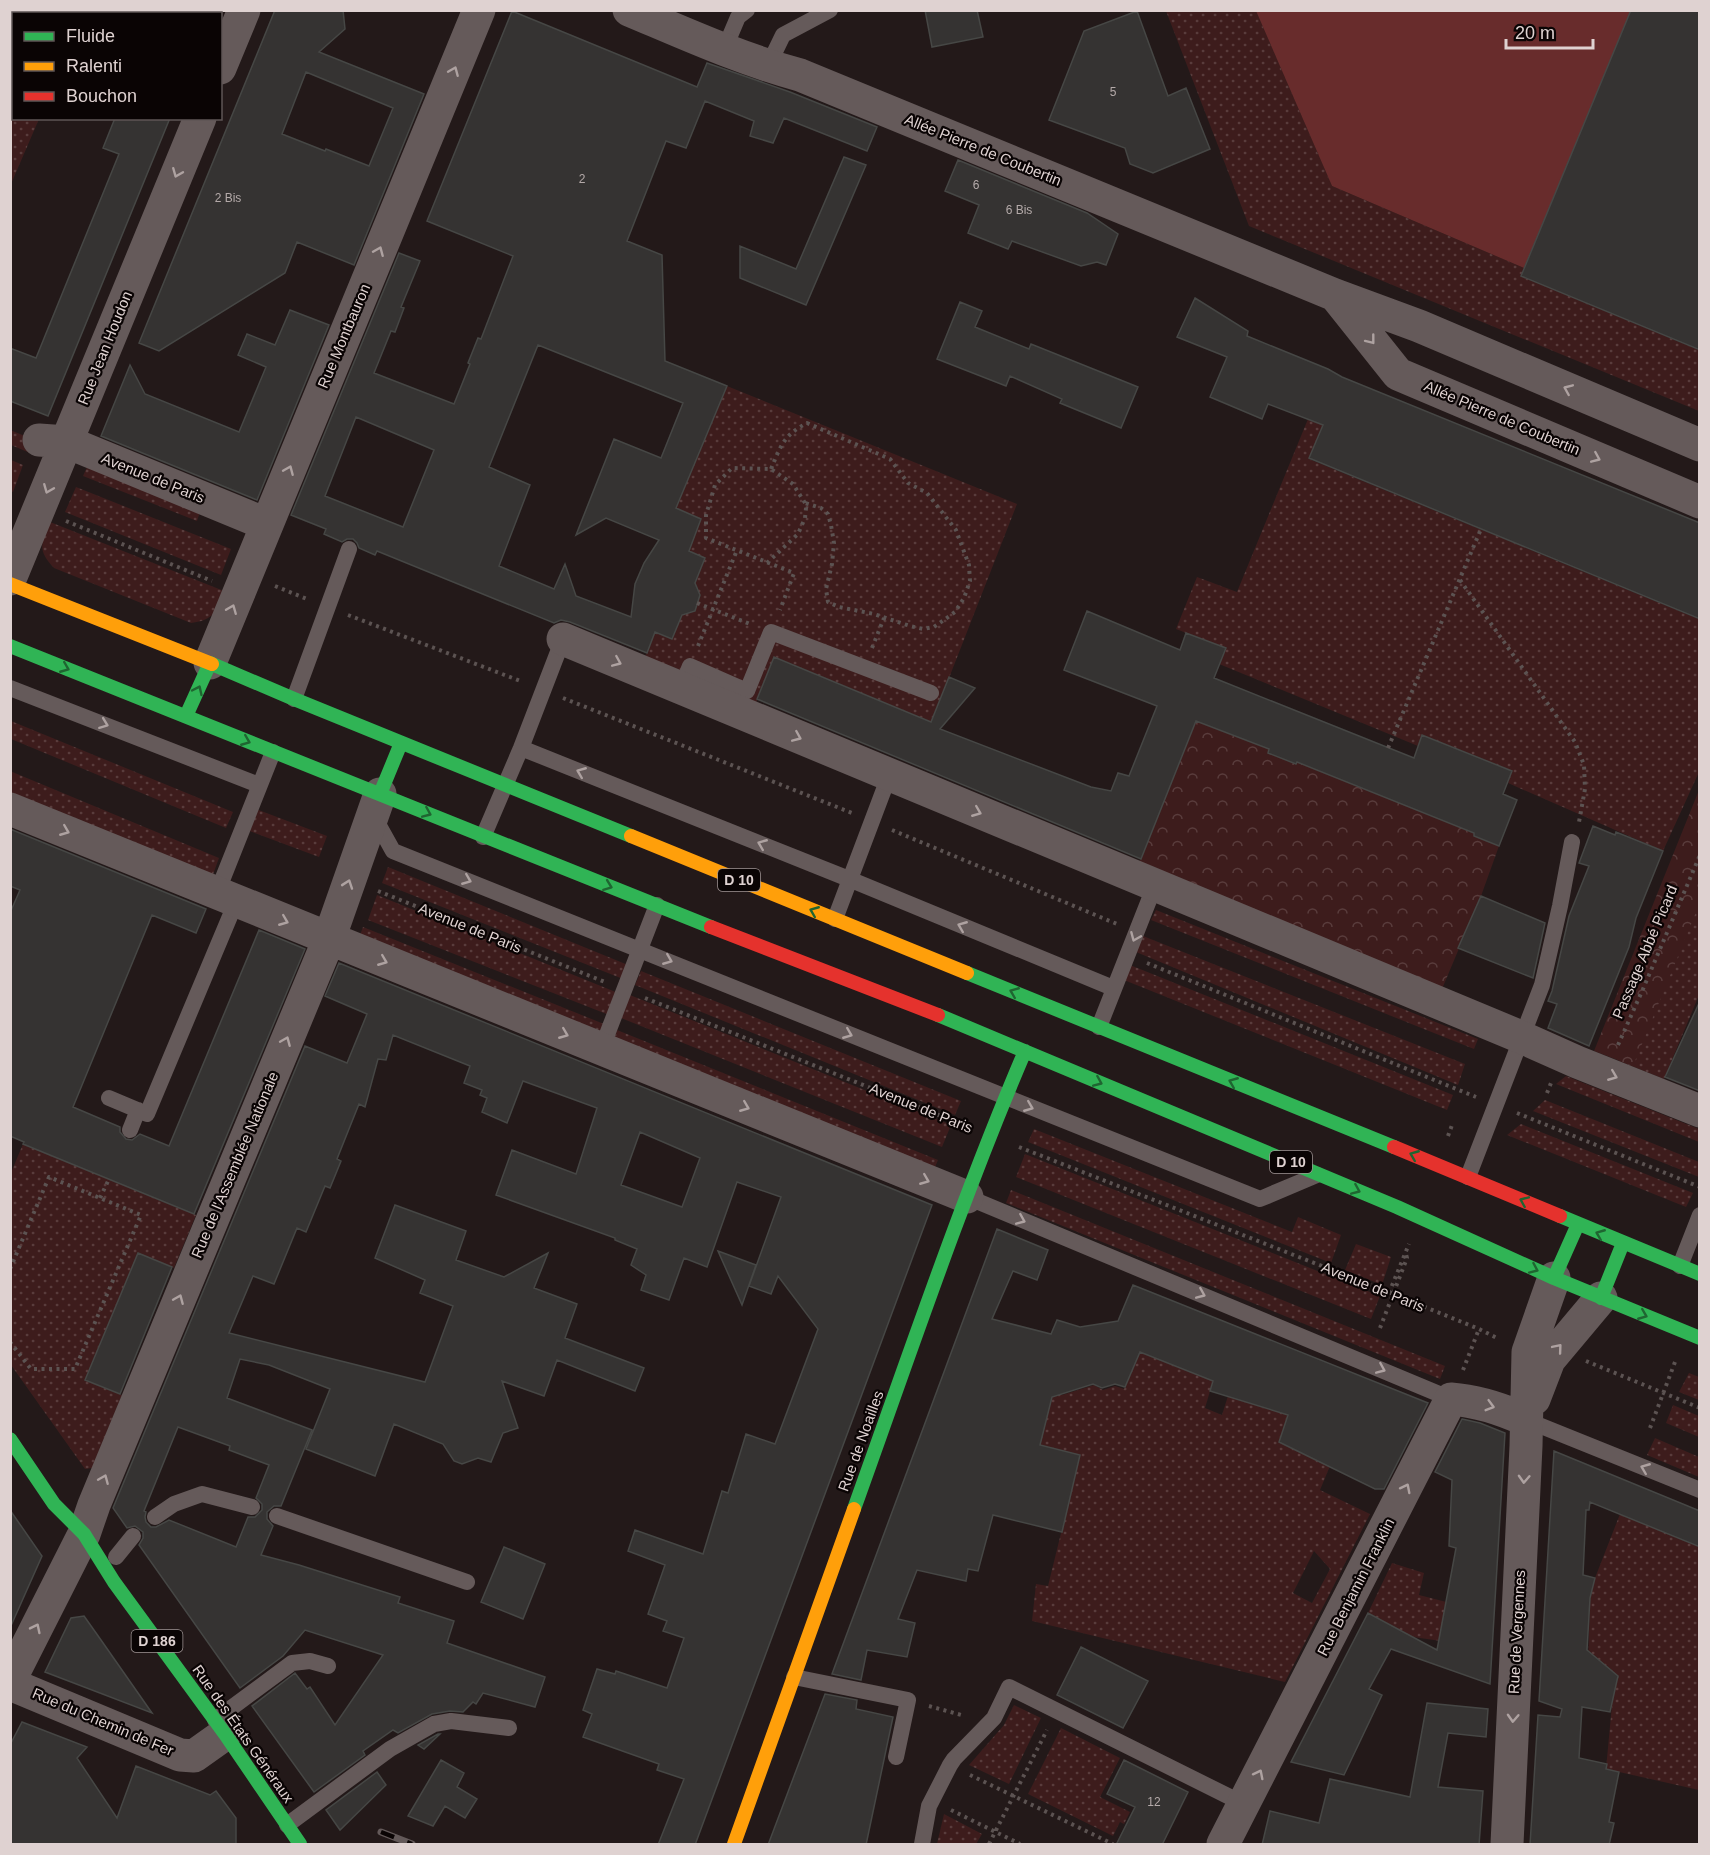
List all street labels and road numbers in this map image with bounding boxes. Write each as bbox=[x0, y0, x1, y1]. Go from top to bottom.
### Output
street label: Allée Pierre de Coubertin bbox=[902, 110, 1064, 189]
street label: Rue Montbauron bbox=[314, 281, 373, 391]
street label: Rue Jean Houdon bbox=[74, 289, 135, 407]
street label: Allée Pierre de Coubertin bbox=[1422, 377, 1583, 458]
street label: Avenue de Paris bbox=[99, 449, 207, 506]
road number: D 10 bbox=[718, 869, 760, 891]
street label: Passage Abbé Picard bbox=[1609, 882, 1680, 1021]
street label: Avenue de Paris bbox=[416, 899, 524, 956]
street label: Rue de l'Assemblée Nationale bbox=[188, 1069, 282, 1260]
street label: Avenue de Paris bbox=[867, 1079, 975, 1136]
road number: D 10 bbox=[1270, 1151, 1312, 1173]
street label: Avenue de Paris bbox=[1319, 1258, 1427, 1315]
street label: Rue de Noailles bbox=[834, 1388, 887, 1493]
street label: Rue Benjamin Franklin bbox=[1314, 1515, 1398, 1658]
street label: Rue de Vergennes bbox=[1505, 1569, 1528, 1694]
road number: D 186 bbox=[132, 1630, 182, 1652]
street label: Rue des États Généraux bbox=[189, 1662, 298, 1806]
street label: Rue du Chemin de Fer bbox=[30, 1684, 176, 1759]

